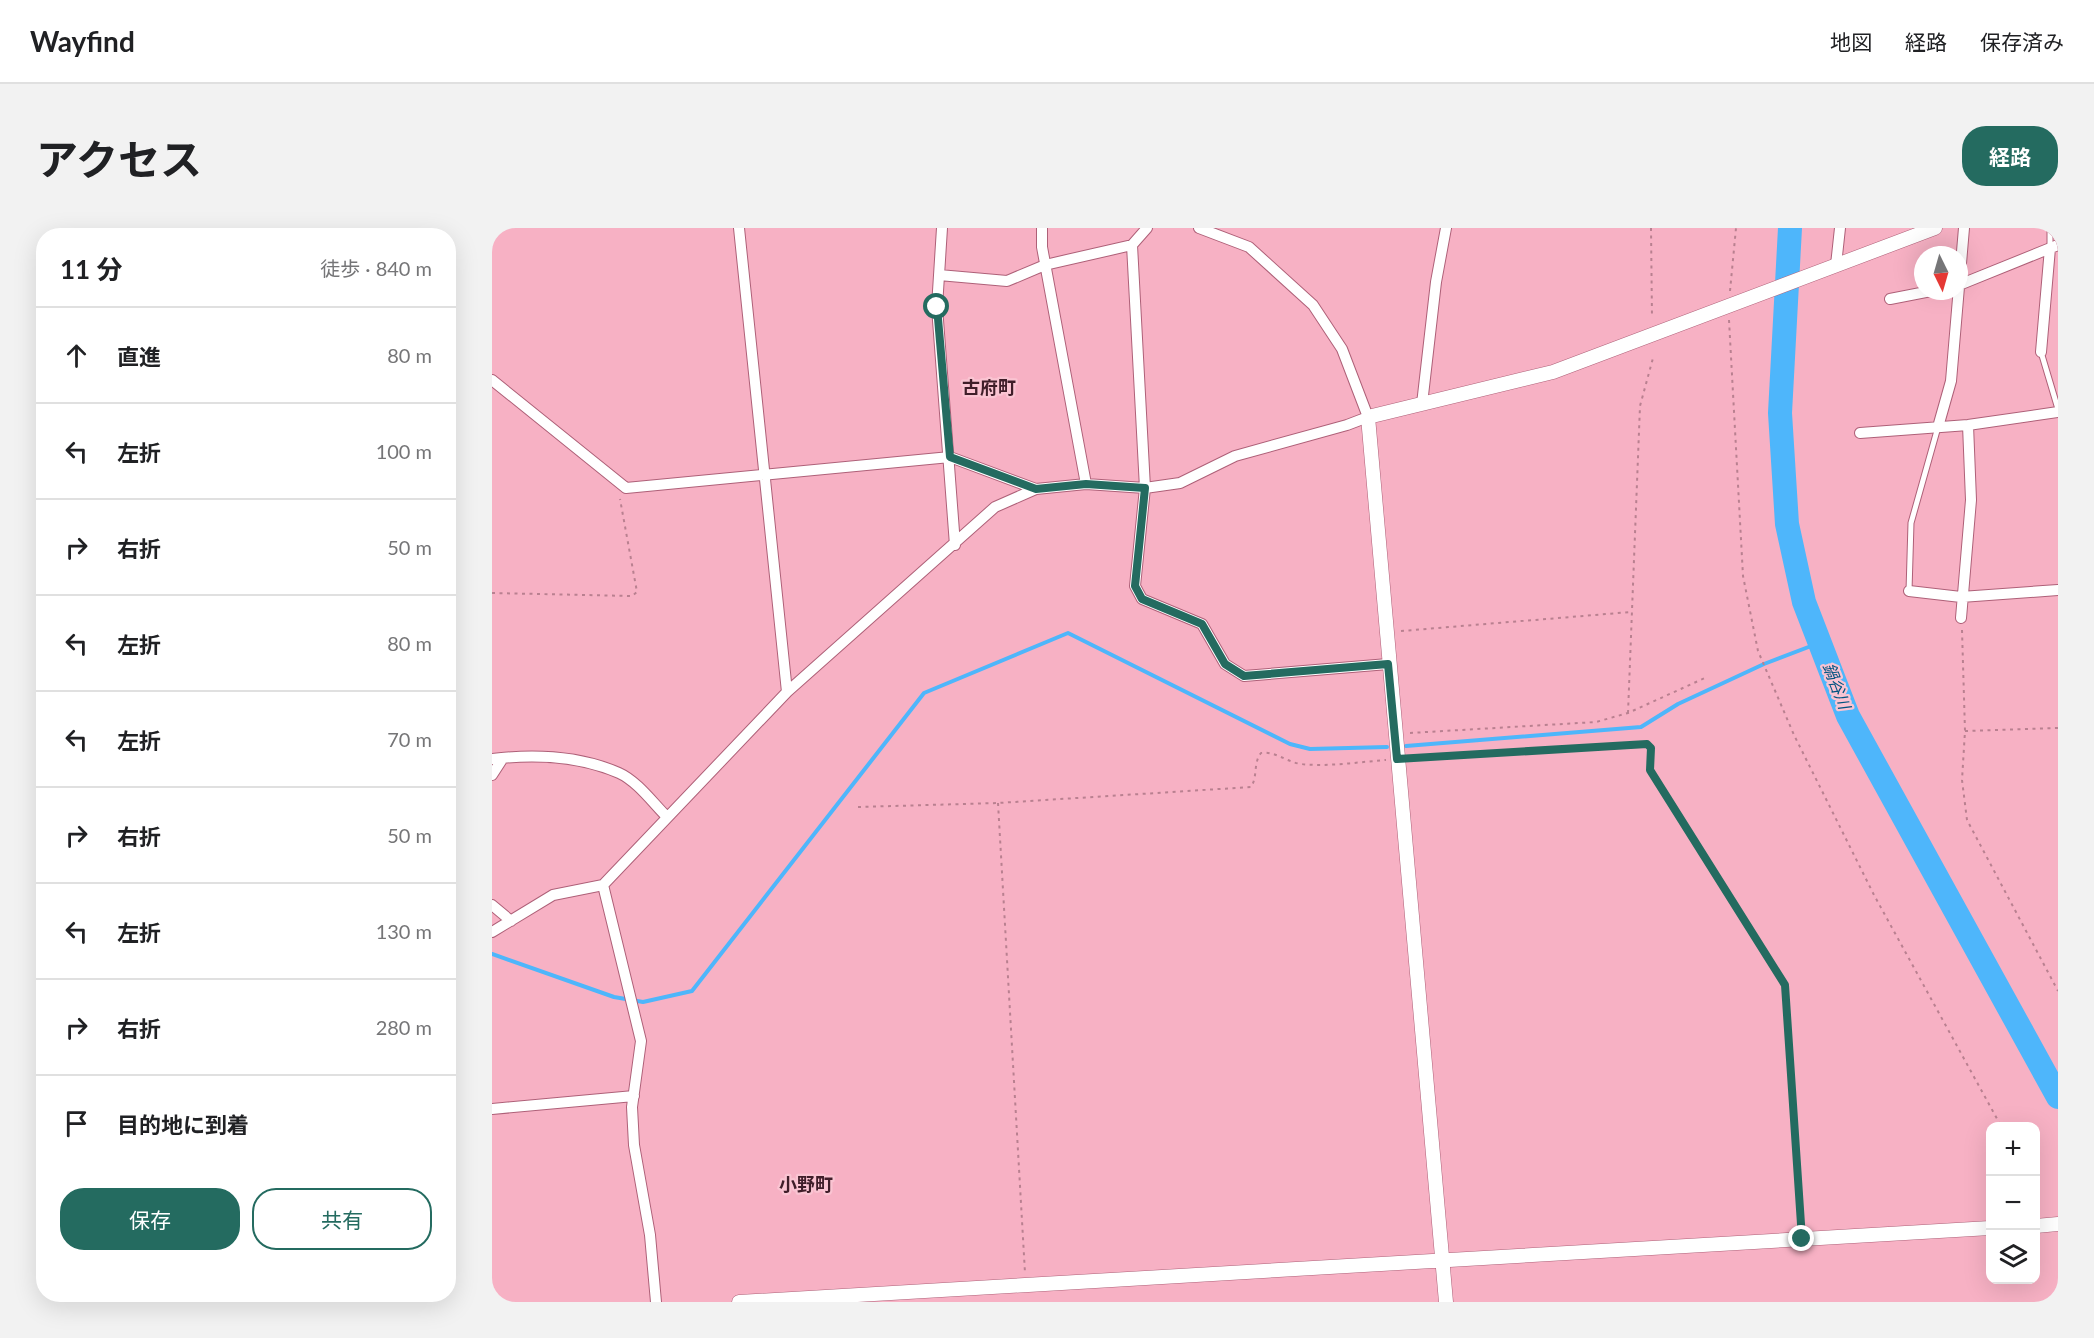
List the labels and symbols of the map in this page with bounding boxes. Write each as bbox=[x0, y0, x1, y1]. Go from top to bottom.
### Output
north arrow bbox=[1914, 246, 1968, 300]
route start bbox=[923, 293, 949, 319]
district label: 古府町 bbox=[962, 376, 1016, 398]
water label: 鍋谷川 bbox=[1820, 660, 1856, 713]
district label: 小野町 bbox=[779, 1173, 833, 1195]
route end bbox=[1788, 1225, 1814, 1251]

